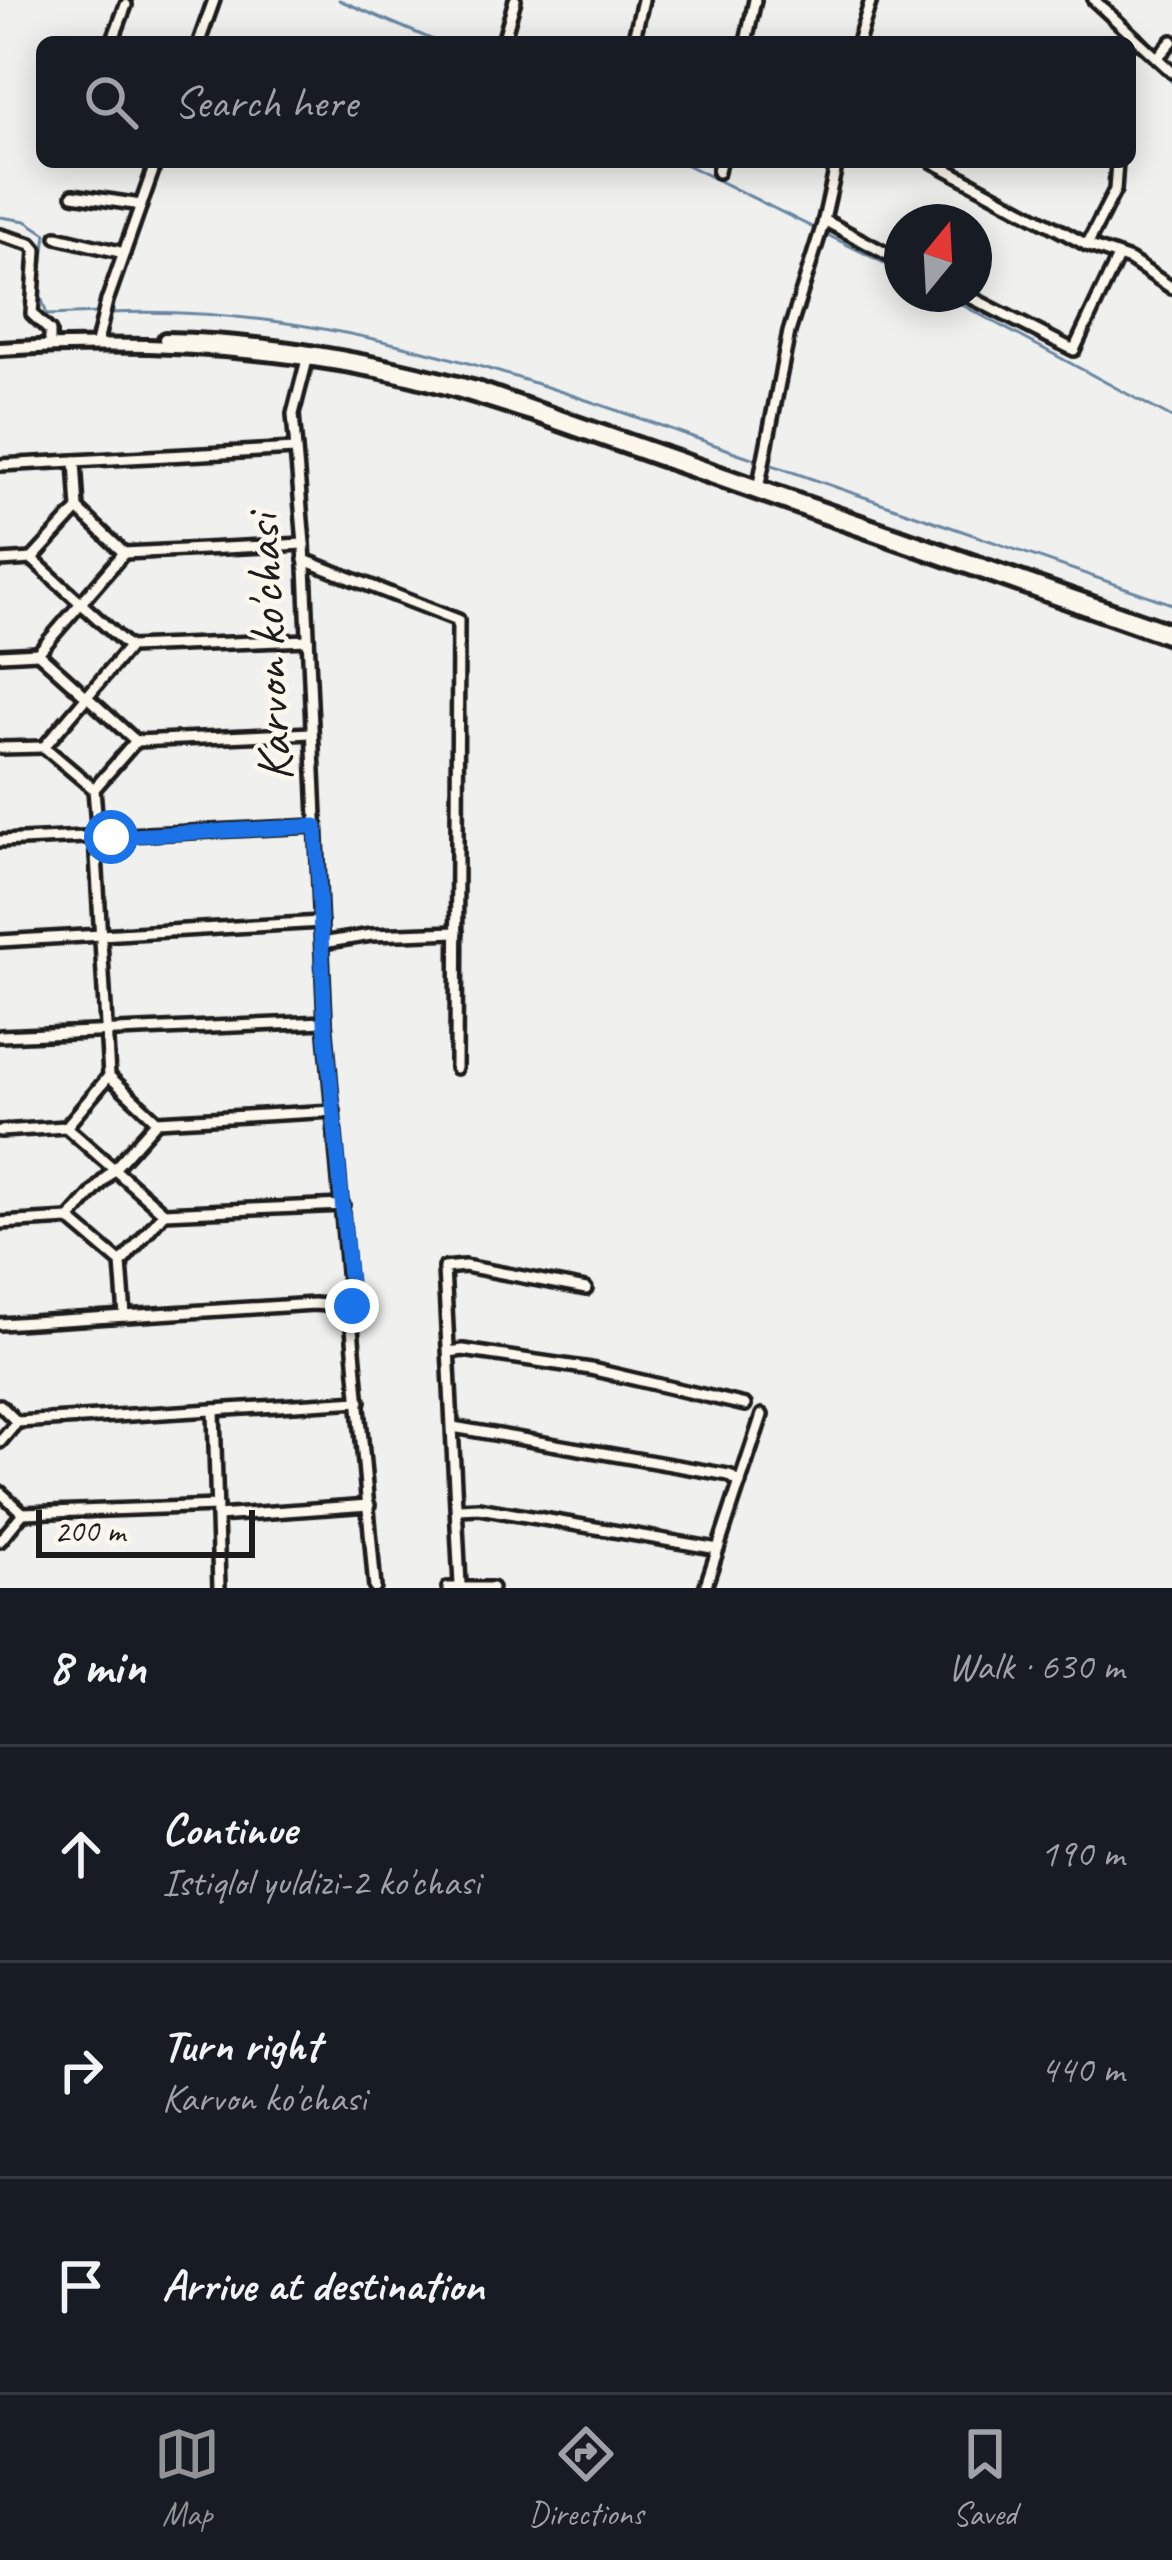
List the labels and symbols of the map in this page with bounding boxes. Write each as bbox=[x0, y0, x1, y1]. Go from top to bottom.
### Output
north arrow bbox=[884, 204, 992, 312]
street label: Karvon ko'chasi bbox=[229, 507, 307, 783]
route start bbox=[84, 810, 138, 864]
route end bbox=[325, 1279, 379, 1333]
scale bar bbox=[36, 1504, 255, 1557]

